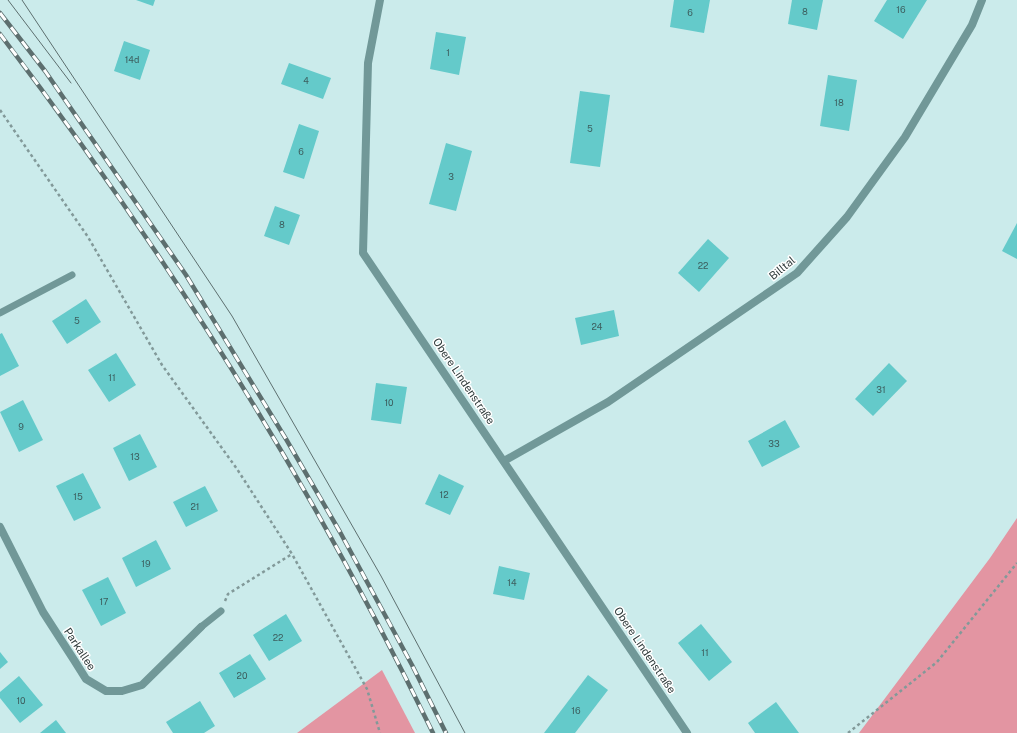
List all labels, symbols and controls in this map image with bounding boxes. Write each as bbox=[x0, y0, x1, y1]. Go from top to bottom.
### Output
house number: 16 bbox=[896, 4, 906, 15]
house number: 8 bbox=[802, 6, 808, 17]
house number: 6 bbox=[687, 7, 693, 18]
house number: 1 bbox=[446, 47, 450, 58]
house number: 14d bbox=[125, 54, 139, 65]
house number: 4 bbox=[303, 75, 309, 86]
house number: 18 bbox=[834, 97, 844, 108]
house number: 5 bbox=[587, 123, 593, 134]
house number: 6 bbox=[298, 146, 304, 157]
house number: 3 bbox=[448, 171, 454, 182]
house number: 8 bbox=[279, 219, 285, 230]
street label: Billtal bbox=[767, 254, 797, 282]
house number: 22 bbox=[698, 260, 708, 271]
house number: 5 bbox=[74, 315, 80, 326]
house number: 24 bbox=[591, 321, 603, 332]
street label: Obere Lindenstraße bbox=[431, 336, 497, 426]
house number: 11 bbox=[108, 372, 116, 383]
house number: 31 bbox=[876, 384, 886, 395]
house number: 10 bbox=[384, 397, 394, 408]
house number: 9 bbox=[18, 421, 24, 432]
house number: 33 bbox=[768, 438, 780, 449]
house number: 13 bbox=[130, 451, 140, 462]
house number: 12 bbox=[439, 489, 449, 500]
house number: 15 bbox=[73, 491, 83, 502]
house number: 21 bbox=[190, 501, 200, 512]
house number: 19 bbox=[141, 558, 151, 569]
house number: 14 bbox=[507, 577, 517, 588]
house number: 17 bbox=[99, 596, 109, 607]
street label: Obere Lindenstraße bbox=[612, 605, 678, 695]
street label: Parkallee bbox=[62, 626, 98, 672]
house number: 22 bbox=[273, 632, 283, 643]
house number: 11 bbox=[701, 647, 709, 658]
house number: 20 bbox=[237, 670, 248, 681]
house number: 10 bbox=[16, 695, 26, 706]
house number: 16 bbox=[571, 705, 581, 716]

